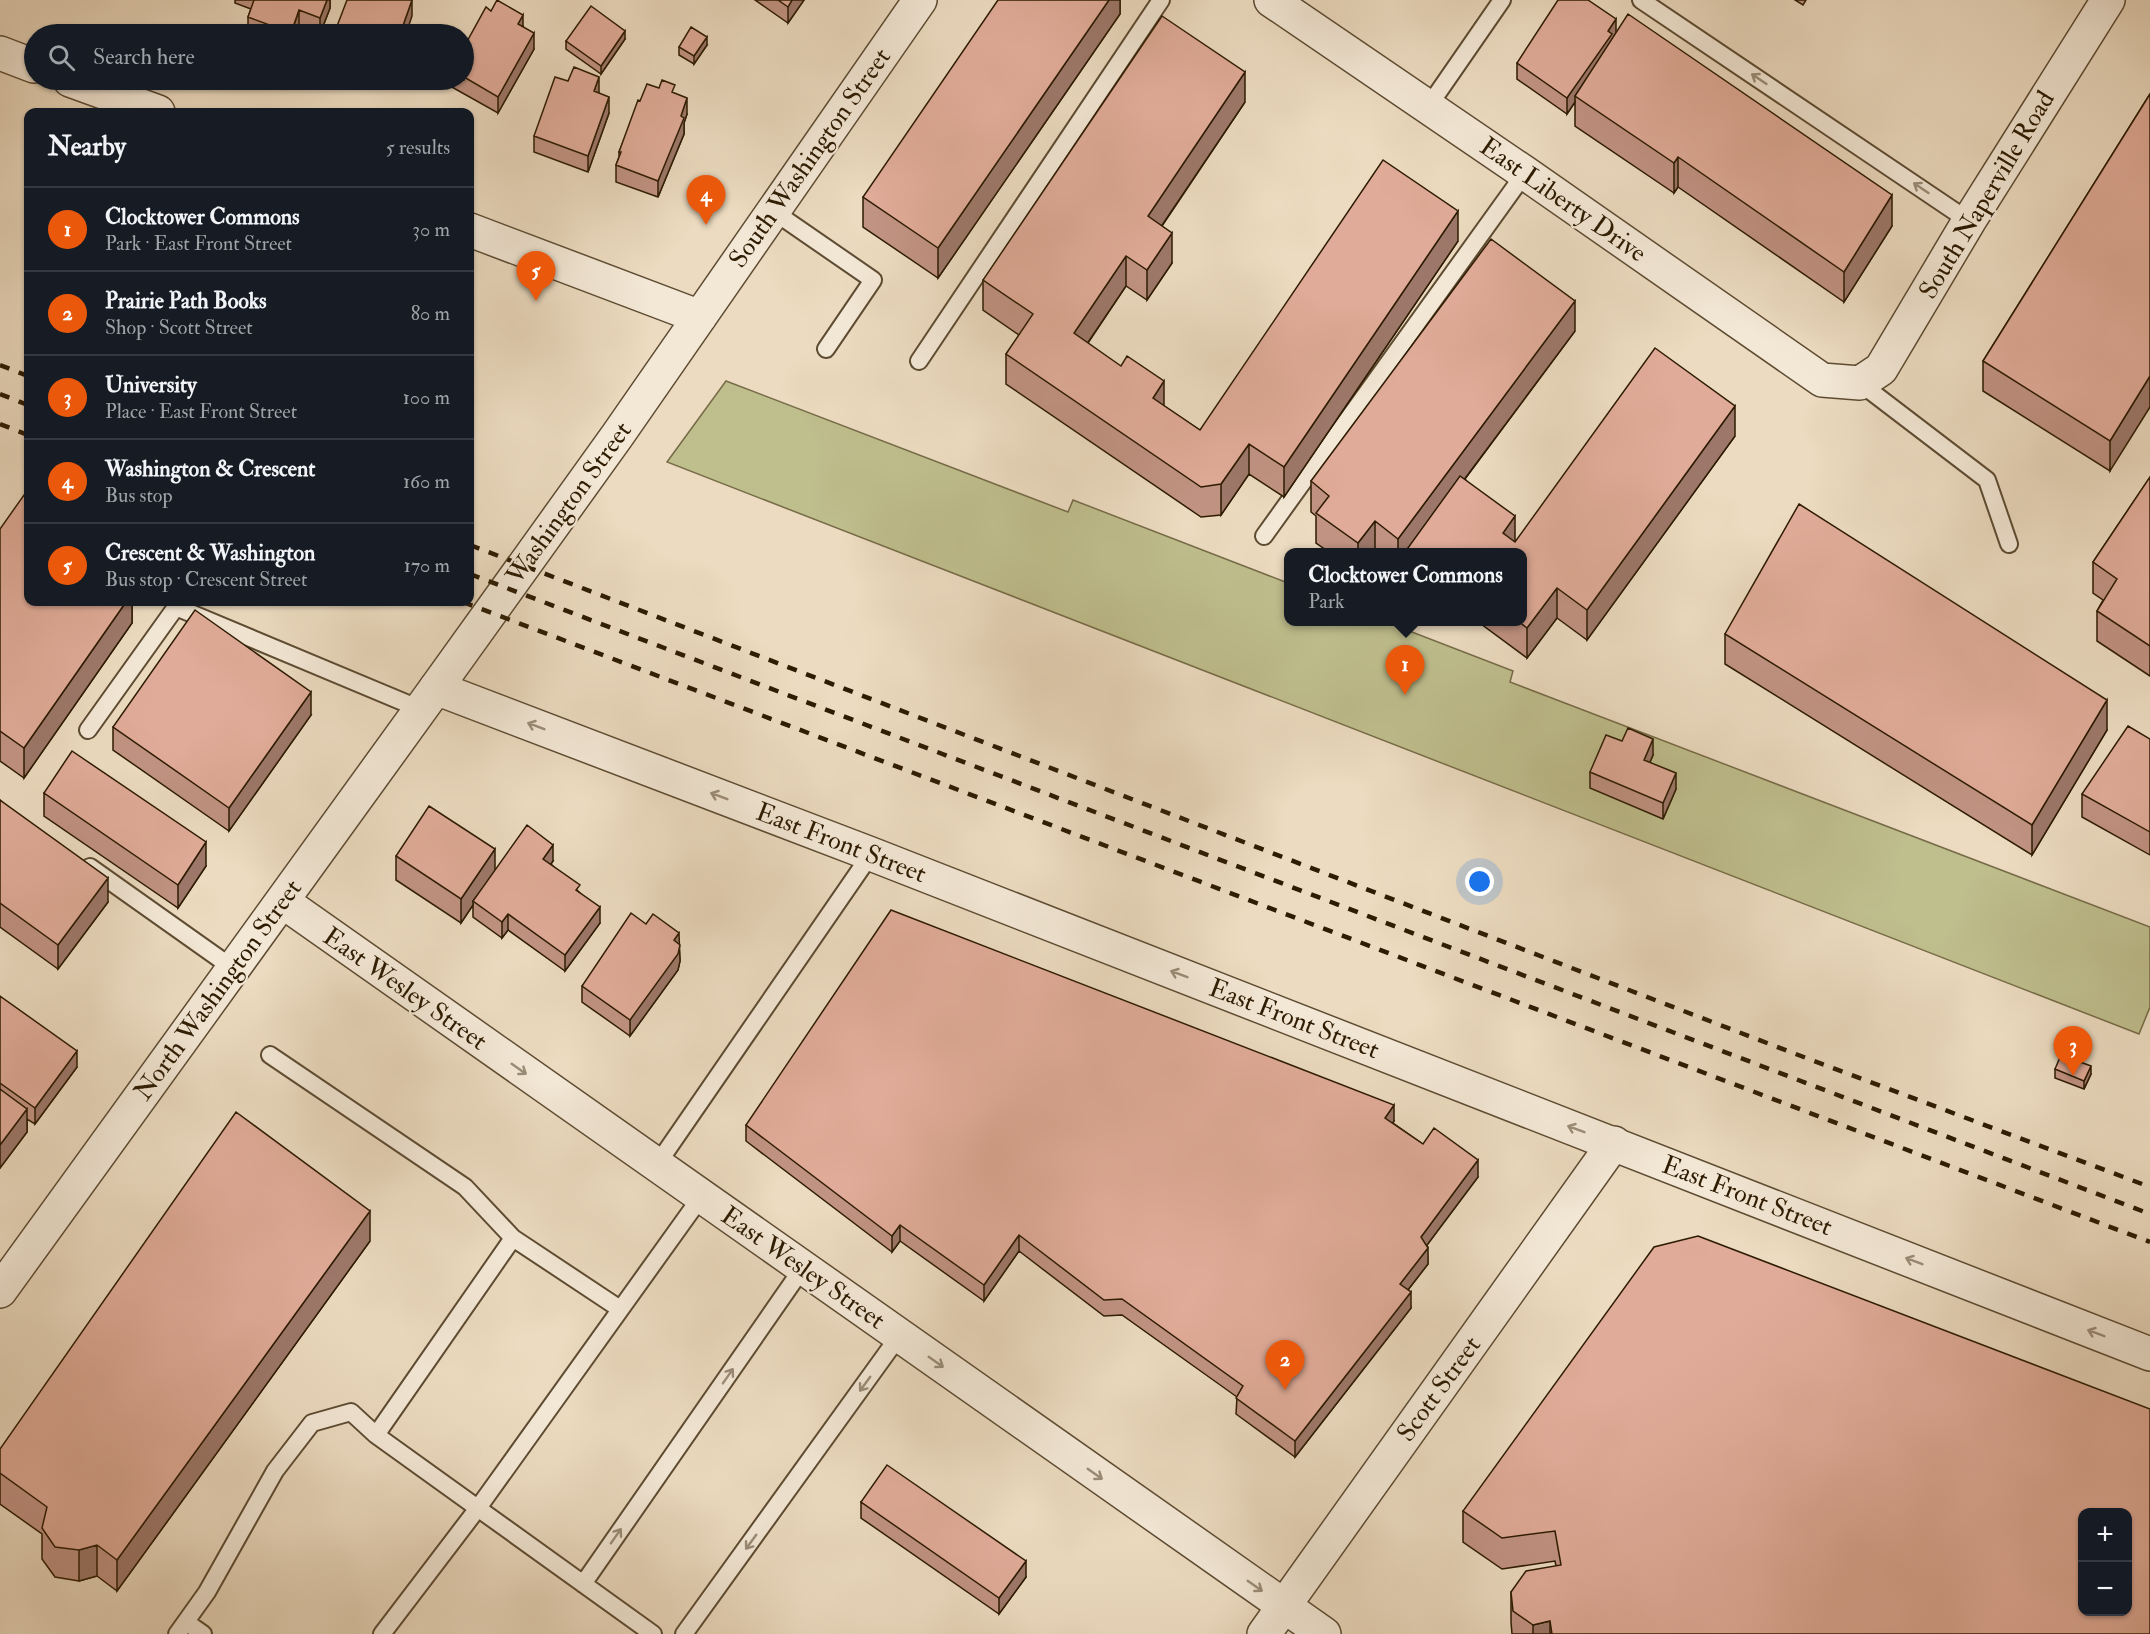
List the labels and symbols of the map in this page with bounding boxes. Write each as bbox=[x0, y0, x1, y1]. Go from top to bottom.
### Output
street label: South Washington Street bbox=[722, 42, 898, 274]
one-way arrow bbox=[1751, 73, 1768, 85]
street label: South Naperville Road bbox=[1912, 85, 2063, 305]
street label: East Liberty Drive bbox=[1474, 131, 1653, 269]
pin: 4 bbox=[686, 176, 726, 225]
one-way arrow bbox=[1913, 181, 1930, 193]
pin: 5 bbox=[516, 252, 556, 301]
street label: Washington Street bbox=[499, 416, 639, 591]
pin: 1 bbox=[1386, 646, 1424, 695]
one-way arrow bbox=[528, 720, 546, 731]
one-way arrow bbox=[710, 789, 728, 800]
street label: East Front Street bbox=[751, 796, 931, 890]
your location bbox=[1465, 867, 1494, 896]
street label: North Washington Street bbox=[127, 873, 309, 1107]
street label: East Wesley Street bbox=[317, 921, 493, 1057]
one-way arrow bbox=[1170, 968, 1189, 979]
street label: East Front Street bbox=[1204, 972, 1384, 1066]
pin: 3 bbox=[2054, 1026, 2092, 1076]
one-way arrow bbox=[510, 1063, 526, 1075]
one-way arrow bbox=[1567, 1123, 1586, 1134]
street label: East Front Street bbox=[1657, 1149, 1837, 1243]
street label: East Wesley Street bbox=[715, 1200, 891, 1336]
one-way arrow bbox=[1905, 1255, 1924, 1266]
one-way arrow bbox=[2087, 1326, 2105, 1337]
street label: Scott Street bbox=[1390, 1330, 1488, 1448]
pin: 2 bbox=[1266, 1340, 1304, 1390]
one-way arrow bbox=[927, 1356, 943, 1368]
one-way arrow bbox=[722, 1369, 734, 1385]
one-way arrow bbox=[859, 1375, 871, 1391]
one-way arrow bbox=[1087, 1468, 1103, 1480]
one-way arrow bbox=[610, 1528, 622, 1545]
one-way arrow bbox=[744, 1533, 757, 1549]
one-way arrow bbox=[1246, 1580, 1263, 1592]

